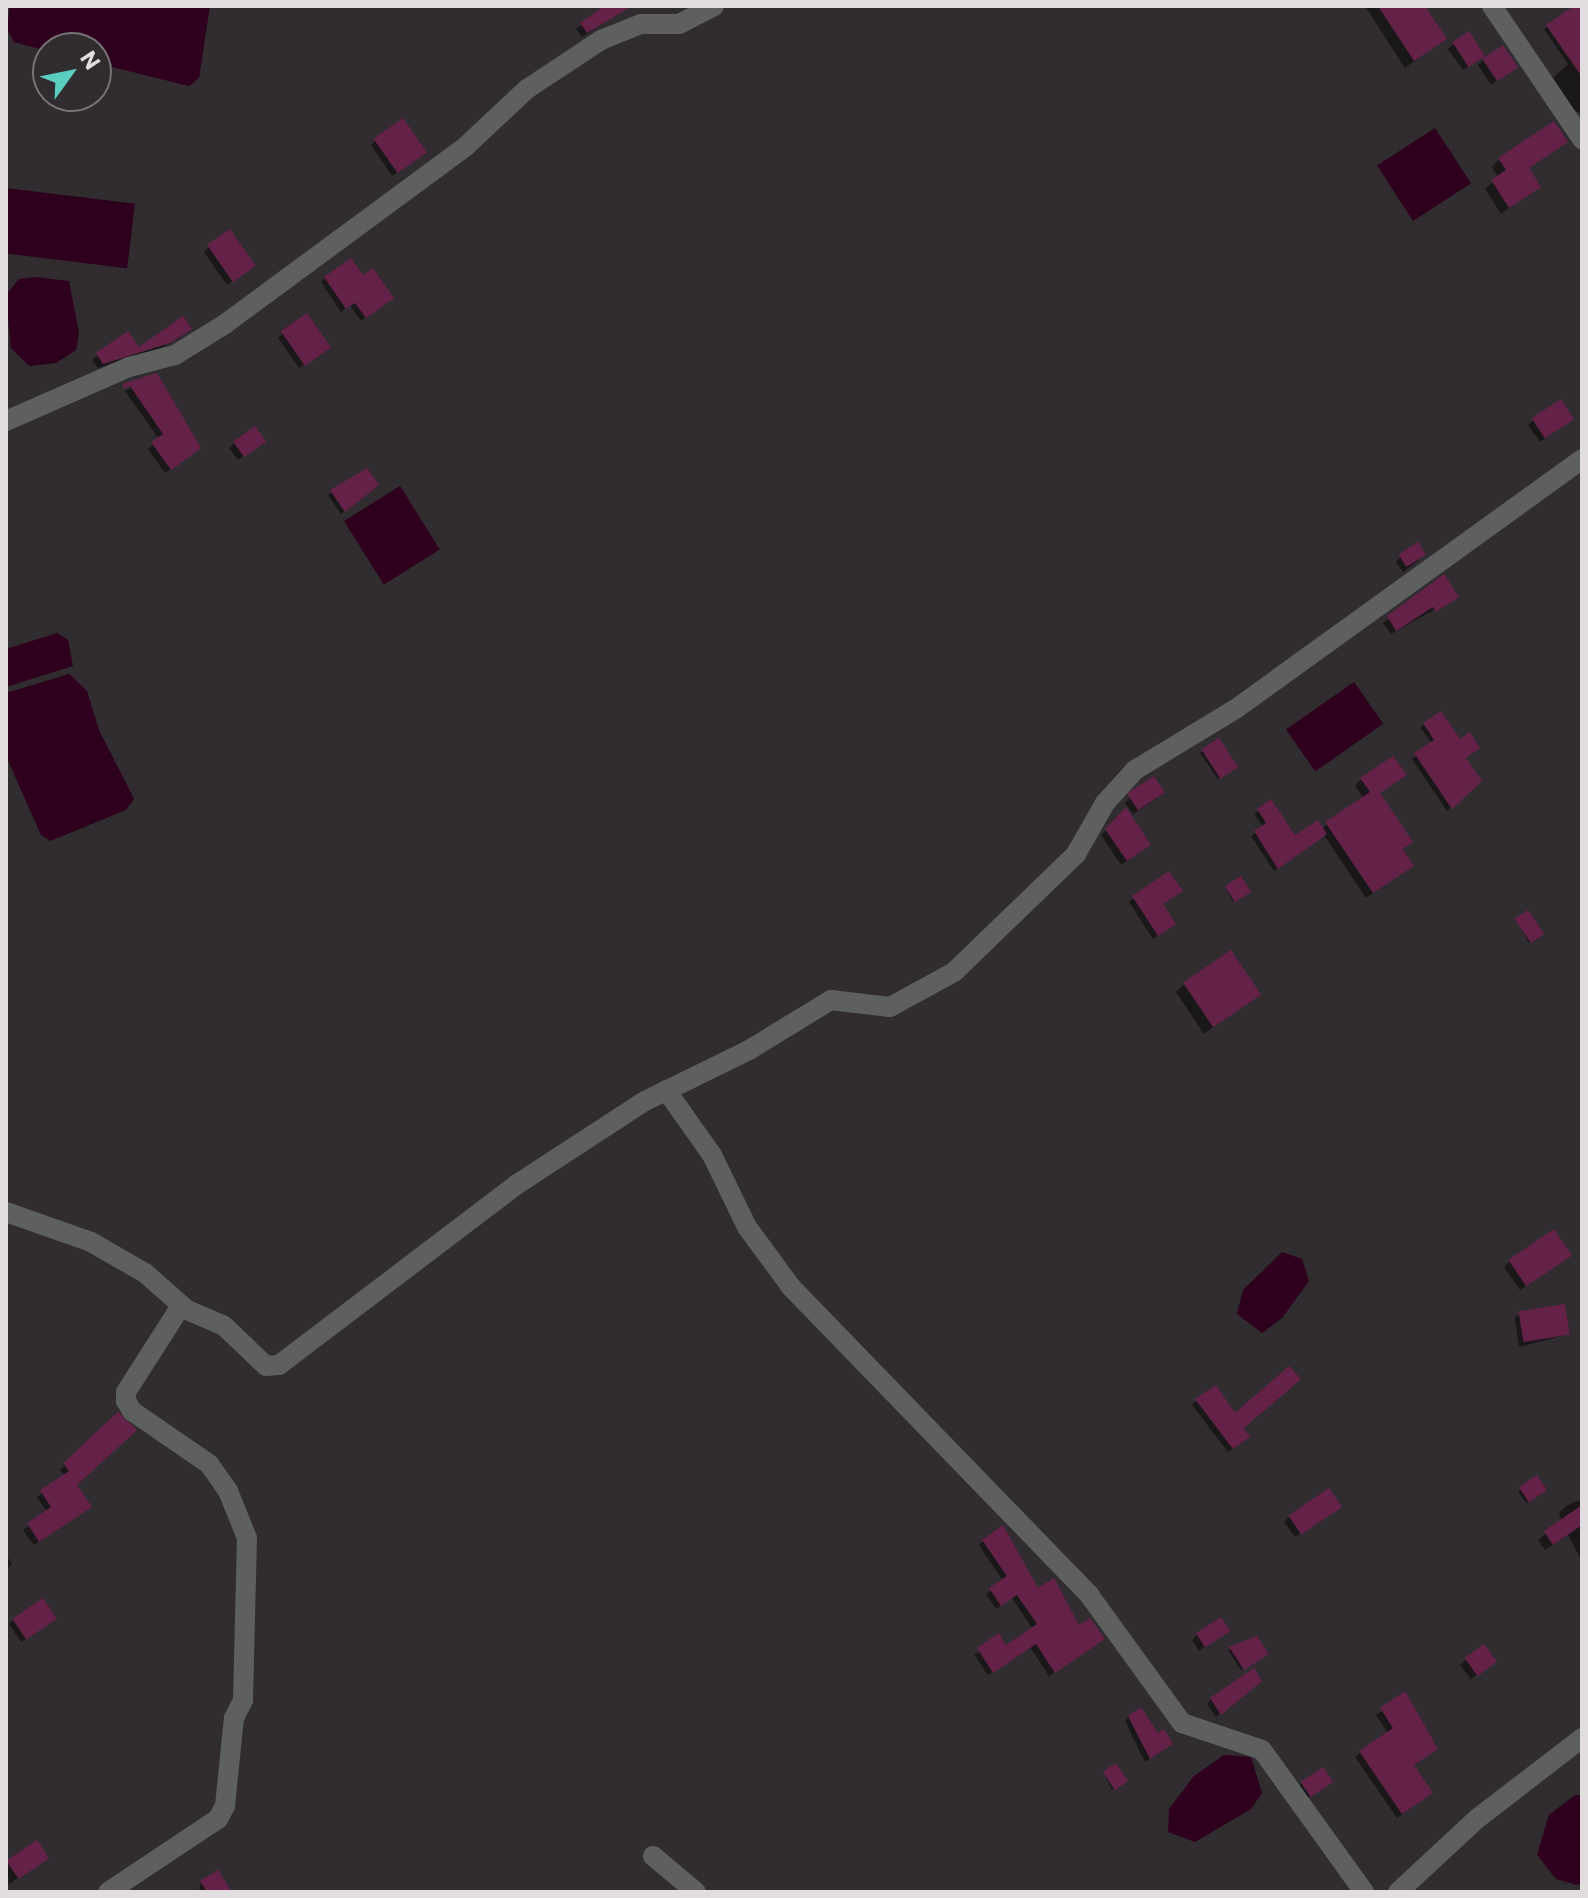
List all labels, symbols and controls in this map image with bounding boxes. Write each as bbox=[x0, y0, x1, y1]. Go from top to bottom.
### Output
north arrow bbox=[32, 32, 112, 112]
text: N bbox=[75, 45, 107, 74]

